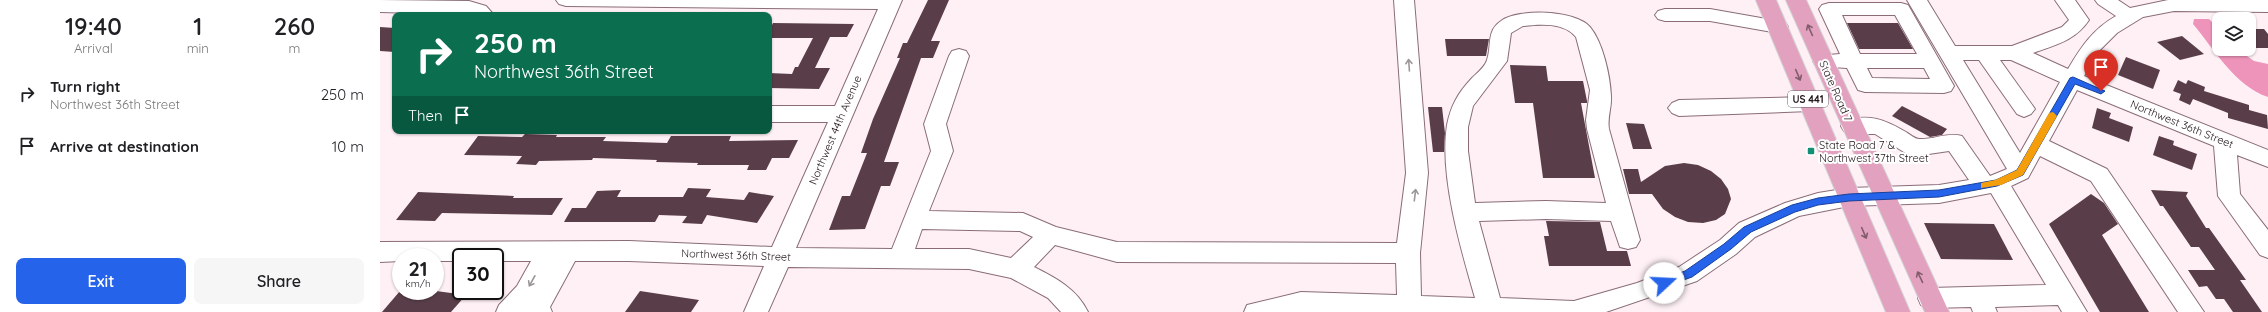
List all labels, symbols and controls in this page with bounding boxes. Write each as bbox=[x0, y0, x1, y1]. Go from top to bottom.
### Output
text: 19:40 bbox=[65, 11, 122, 41]
text: 1 bbox=[193, 11, 202, 41]
text: 260 bbox=[274, 11, 315, 41]
map controls bbox=[2212, 12, 2256, 56]
button: layers bbox=[2212, 12, 2256, 56]
text: 250 m bbox=[474, 25, 557, 60]
one-way arrow bbox=[1805, 25, 1813, 37]
icon: right bbox=[408, 28, 460, 80]
text: Arrival bbox=[74, 40, 113, 56]
text: min bbox=[187, 40, 209, 56]
text: m bbox=[288, 40, 300, 56]
pin bbox=[2084, 50, 2118, 91]
icon: arrive bbox=[2090, 56, 2112, 78]
street label: State Road 7 bbox=[1816, 58, 1856, 124]
one-way arrow bbox=[1405, 59, 1412, 72]
text: Northwest 36th Street bbox=[474, 60, 654, 83]
one-way arrow bbox=[1794, 68, 1802, 80]
street label: Northwest 44th Avenue bbox=[806, 73, 864, 187]
text: Turn right bbox=[50, 77, 121, 96]
icon: right bbox=[16, 83, 38, 105]
text: 250 m bbox=[321, 85, 364, 104]
road number: US 441 bbox=[1788, 91, 1828, 107]
text: Northwest 36th Street bbox=[50, 96, 180, 112]
street label: Northwest 36th Street bbox=[2128, 97, 2236, 151]
icon: arrive bbox=[451, 104, 473, 126]
text: Then bbox=[408, 106, 443, 125]
icon: arrive bbox=[16, 135, 38, 157]
text: Arrive at destination bbox=[50, 137, 199, 156]
text: 10 m bbox=[332, 137, 364, 156]
place label: State Road 7 & Northwest 37th Street bbox=[1819, 138, 1929, 165]
marker: State Road 7 & Northwest 37th Street bbox=[1806, 146, 1816, 156]
one-way arrow bbox=[1411, 189, 1418, 202]
one-way arrow bbox=[1861, 227, 1868, 239]
street label: Northwest 36th Street bbox=[681, 246, 791, 264]
speed limit sign: 30 bbox=[452, 248, 504, 300]
text: 21 bbox=[408, 256, 428, 281]
button: Exit bbox=[16, 258, 186, 304]
button: Share bbox=[194, 258, 364, 304]
position arrow bbox=[1643, 262, 1685, 304]
one-way arrow bbox=[1916, 271, 1923, 283]
one-way arrow bbox=[528, 275, 536, 287]
text: km/h bbox=[405, 277, 431, 290]

